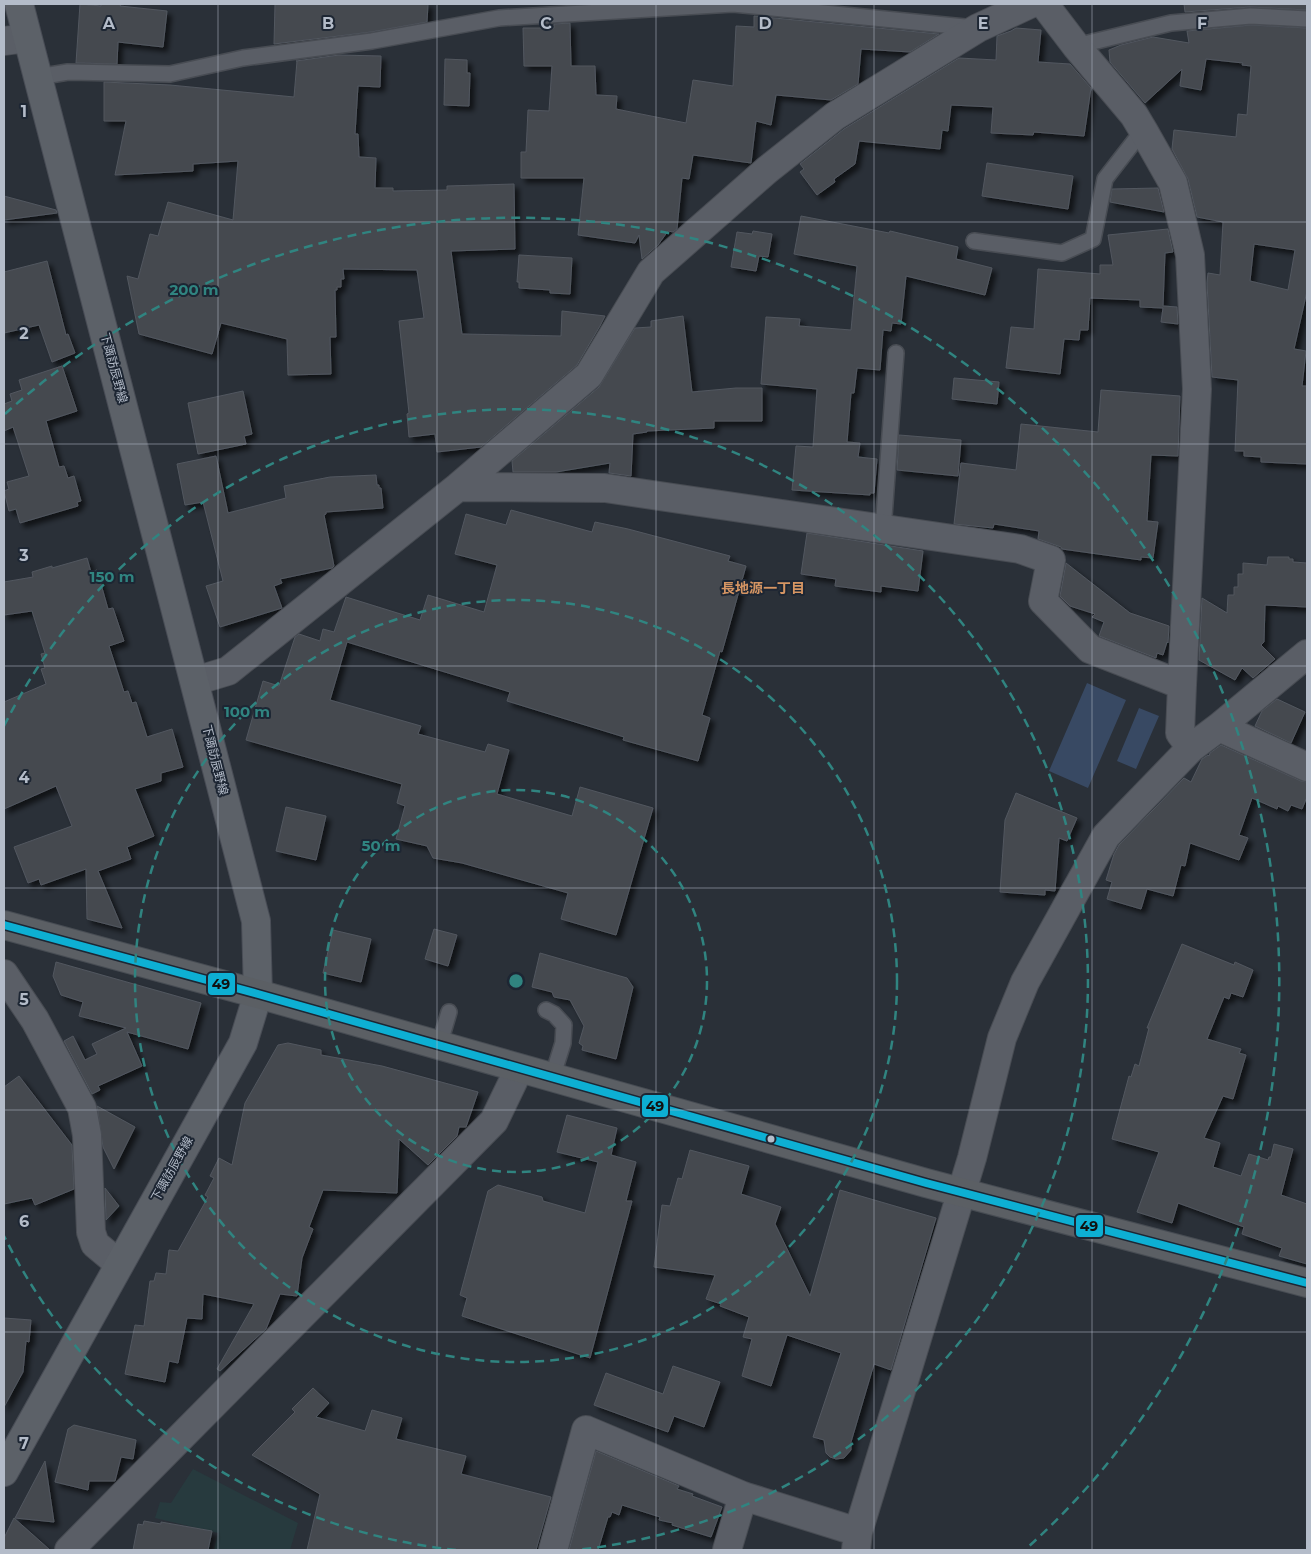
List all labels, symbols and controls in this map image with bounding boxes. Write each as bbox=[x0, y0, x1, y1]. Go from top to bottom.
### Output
text: A bbox=[102, 14, 116, 33]
text: B bbox=[322, 14, 334, 33]
text: C bbox=[540, 14, 552, 33]
text: D bbox=[758, 14, 772, 33]
text: E bbox=[978, 14, 988, 33]
text: F bbox=[1197, 14, 1207, 33]
text: 1 bbox=[21, 102, 27, 121]
text: 200 m bbox=[169, 280, 219, 299]
text: 2 bbox=[19, 324, 29, 343]
street label: 下諏訪辰野線 bbox=[98, 331, 131, 405]
text: 3 bbox=[18, 546, 29, 565]
text: 150 m bbox=[90, 567, 134, 586]
district label: 長地源一丁目 bbox=[721, 579, 805, 597]
text: 100 m bbox=[224, 702, 270, 721]
street label: 下諏訪辰野線 bbox=[199, 723, 231, 797]
text: 4 bbox=[18, 768, 30, 787]
text: 50 m bbox=[361, 836, 401, 855]
line badge: 49 bbox=[207, 972, 236, 996]
centre of rings bbox=[507, 972, 525, 990]
text: 49 bbox=[212, 975, 230, 993]
text: 5 bbox=[19, 990, 29, 1009]
line badge: 49 bbox=[641, 1094, 669, 1118]
text: 49 bbox=[646, 1097, 664, 1115]
street label: 下諏訪辰野線 bbox=[148, 1134, 196, 1204]
unlabelled marker bbox=[766, 1134, 776, 1144]
text: 6 bbox=[19, 1212, 29, 1231]
line badge: 49 bbox=[1075, 1214, 1104, 1238]
text: 49 bbox=[1080, 1217, 1098, 1235]
text: 7 bbox=[19, 1434, 29, 1453]

